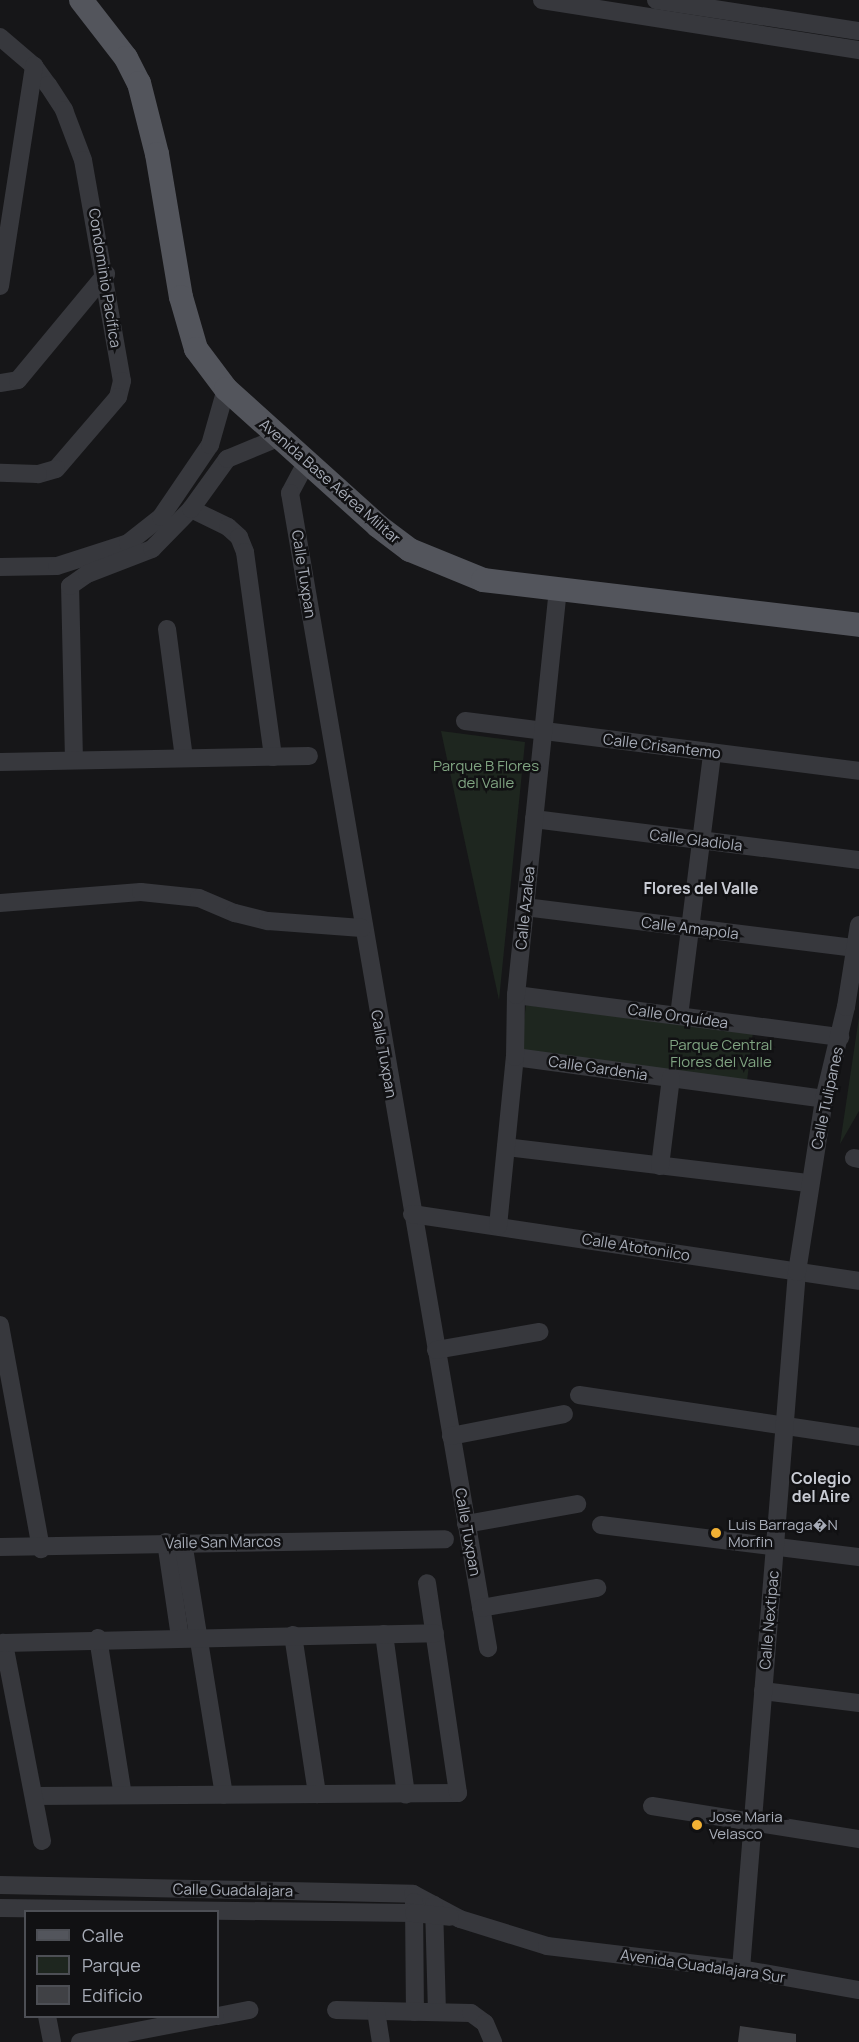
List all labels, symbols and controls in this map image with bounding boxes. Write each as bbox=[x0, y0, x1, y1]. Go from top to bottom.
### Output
street label: Condominio Pacífica bbox=[85, 207, 125, 349]
street label: Avenida Base Aérea Militar bbox=[256, 415, 404, 547]
street label: Calle Tuxpan bbox=[288, 529, 320, 619]
street label: Calle Crisantemo bbox=[602, 730, 722, 762]
park label: Parque B Flores del Valle bbox=[433, 756, 539, 791]
street label: Calle Gladiola bbox=[649, 825, 743, 855]
street label: Calle Azalea bbox=[512, 865, 538, 951]
district label: Flores del Valle bbox=[643, 878, 759, 898]
street label: Calle Amapola bbox=[640, 913, 740, 943]
street label: Calle Orquídea bbox=[627, 1000, 729, 1032]
street label: Calle Tuxpan bbox=[367, 1009, 401, 1099]
park label: Parque Central Flores del Valle bbox=[669, 1035, 773, 1070]
street label: Calle Tulipanes bbox=[807, 1045, 847, 1151]
street label: Calle Gardenia bbox=[547, 1052, 649, 1084]
street label: Calle Atotonilco bbox=[581, 1230, 691, 1264]
district label: Colegio del Aire bbox=[791, 1468, 851, 1506]
street label: Calle Tuxpan bbox=[451, 1487, 485, 1577]
place label: Luis Barraga�N Morfin bbox=[728, 1515, 838, 1550]
marker: Luis Barraga�N Morfin bbox=[709, 1526, 723, 1540]
street label: Valle San Marcos bbox=[165, 1532, 281, 1552]
street label: Calle Nextipac bbox=[756, 1570, 782, 1670]
place label: Jose Maria Velasco bbox=[709, 1807, 783, 1842]
marker: Jose Maria Velasco bbox=[690, 1818, 704, 1832]
street label: Calle Guadalajara bbox=[173, 1880, 293, 1900]
legend bbox=[24, 1910, 219, 2018]
text: Calle bbox=[82, 1923, 124, 1947]
street label: Avenida Guadalajara Sur bbox=[619, 1946, 787, 1986]
text: Parque bbox=[82, 1953, 141, 1977]
text: Edificio bbox=[82, 1983, 143, 2007]

